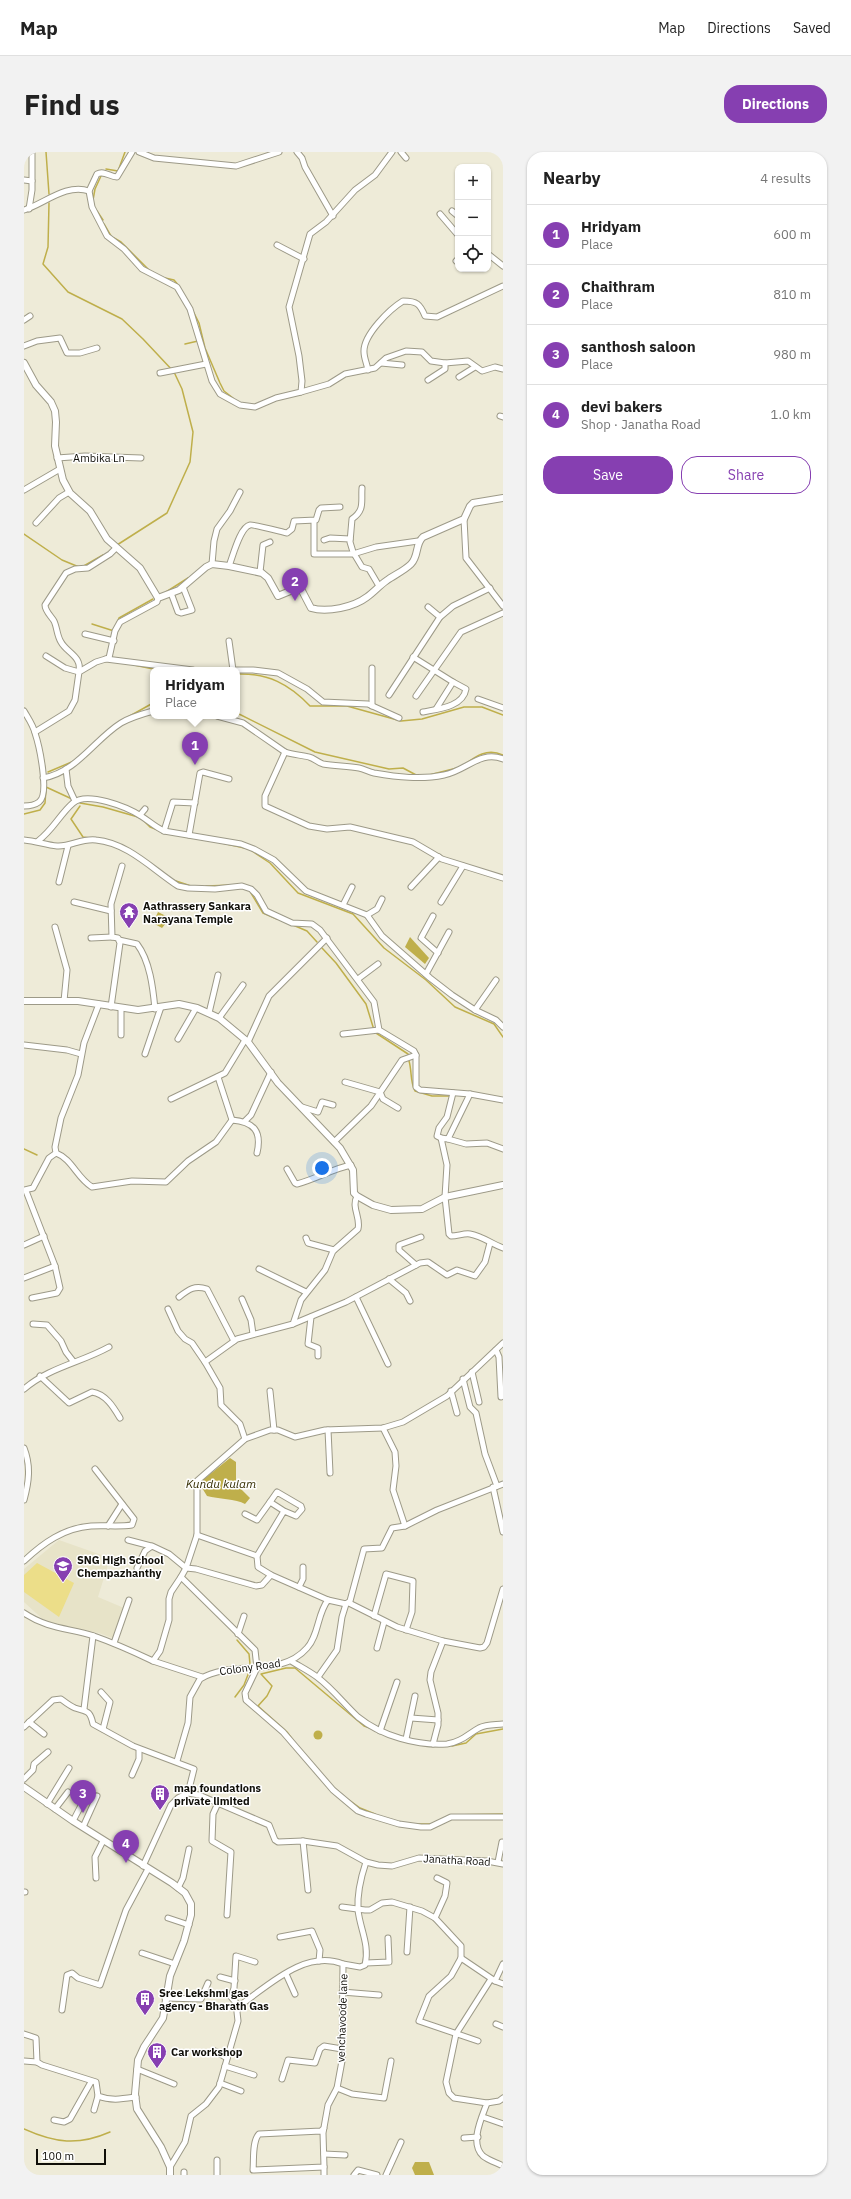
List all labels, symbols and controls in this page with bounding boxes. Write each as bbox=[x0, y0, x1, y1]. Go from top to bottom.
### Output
text: Map bbox=[20, 16, 58, 40]
text: Map bbox=[658, 19, 685, 37]
text: Directions bbox=[707, 19, 771, 37]
text: Saved bbox=[793, 19, 831, 37]
button: Directions bbox=[724, 85, 827, 123]
text: Find us bbox=[24, 86, 120, 123]
map controls bbox=[455, 164, 491, 272]
button: + bbox=[455, 164, 491, 200]
text: Nearby bbox=[543, 167, 601, 189]
text: 4 results bbox=[760, 170, 811, 187]
button: − bbox=[455, 200, 491, 236]
text: Hridyam bbox=[581, 217, 641, 236]
text: 1 bbox=[552, 226, 560, 243]
text: 600 m bbox=[773, 226, 811, 243]
button: locate bbox=[455, 236, 491, 272]
text: Place bbox=[581, 236, 613, 253]
text: Chaithram bbox=[581, 277, 655, 296]
text: 2 bbox=[552, 286, 560, 303]
text: 810 m bbox=[773, 286, 811, 303]
text: Place bbox=[581, 296, 613, 313]
text: santhosh saloon bbox=[581, 337, 696, 356]
text: 3 bbox=[552, 346, 560, 363]
text: 980 m bbox=[773, 346, 811, 363]
text: Place bbox=[581, 356, 613, 373]
text: devi bakers bbox=[581, 397, 662, 416]
text: 4 bbox=[552, 406, 560, 423]
text: 1.0 km bbox=[771, 406, 811, 423]
text: Shop · Janatha Road bbox=[581, 416, 701, 433]
street label: Ambika Ln bbox=[73, 451, 125, 465]
button: Save bbox=[543, 456, 673, 494]
button: Share bbox=[681, 456, 811, 494]
pin: 2 bbox=[282, 568, 308, 601]
popup bbox=[150, 667, 240, 719]
text: Hridyam bbox=[165, 675, 225, 694]
text: Place bbox=[165, 694, 197, 711]
pin: 1 bbox=[182, 732, 208, 765]
place label: Aathrassery Sankara Narayana Temple bbox=[143, 899, 251, 926]
temple icon: Aathrassery Sankara Narayana Temple bbox=[118, 901, 140, 929]
your location bbox=[312, 1158, 332, 1178]
water label: Kundu kulam bbox=[186, 1476, 256, 1491]
place label: SNG High School Chempazhanthy bbox=[77, 1553, 164, 1580]
school or university icon: SNG High School Chempazhanthy bbox=[52, 1555, 74, 1583]
street label: Colony Road bbox=[218, 1656, 282, 1678]
pin: 3 bbox=[70, 1780, 96, 1813]
place label: map foundations private limited bbox=[174, 1781, 262, 1808]
building icon: map foundations private limited bbox=[149, 1783, 171, 1811]
pin: 4 bbox=[113, 1830, 139, 1863]
street label: Janatha Road bbox=[423, 1851, 491, 1869]
street label: venchavoode lane bbox=[333, 1973, 351, 2063]
place label: Sree Lekshmi gas agency - Bharath Gas bbox=[159, 1986, 269, 2013]
building icon: Sree Lekshmi gas agency - Bharath Gas bbox=[134, 1988, 156, 2016]
building icon: Car workshop bbox=[146, 2041, 168, 2069]
place label: Car workshop bbox=[171, 2045, 243, 2059]
scale bar bbox=[36, 2147, 106, 2166]
text: 100 m bbox=[42, 2149, 74, 2163]

